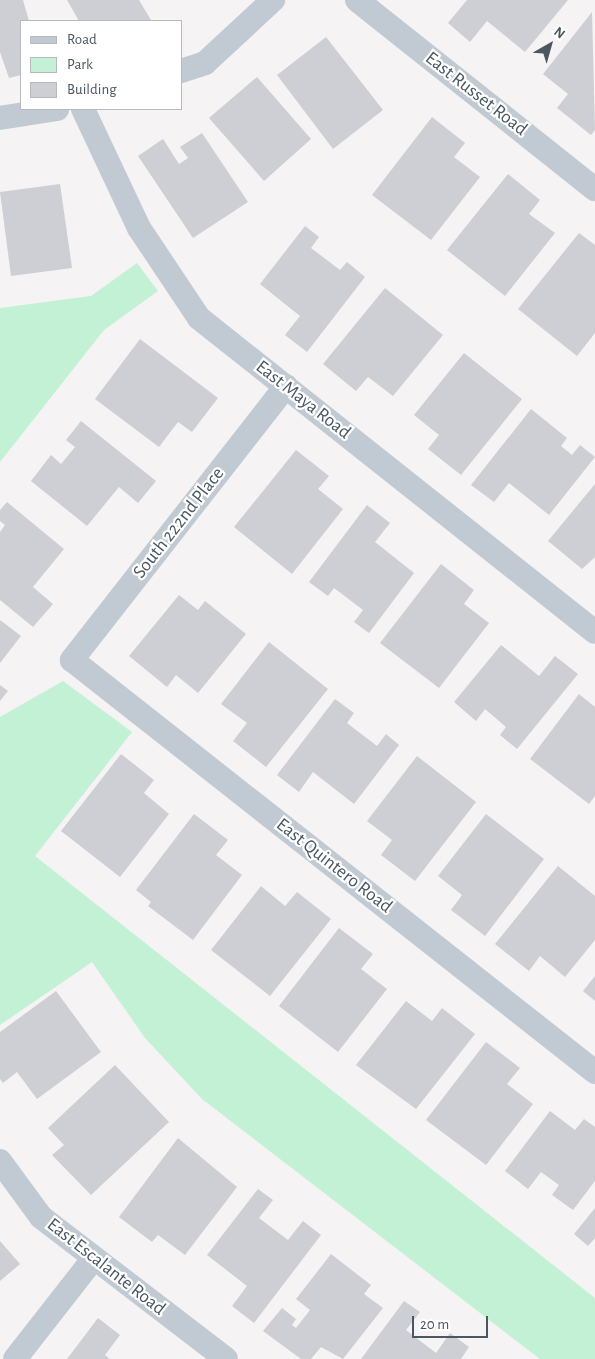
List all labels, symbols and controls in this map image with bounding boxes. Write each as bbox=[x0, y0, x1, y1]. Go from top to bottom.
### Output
legend bbox=[20, 20, 182, 110]
north arrow bbox=[525, 20, 575, 70]
text: N bbox=[551, 25, 567, 42]
text: Road bbox=[67, 32, 97, 47]
street label: East Russet Road bbox=[420, 47, 532, 141]
text: Park bbox=[67, 57, 93, 72]
text: Building bbox=[67, 82, 117, 97]
street label: East Maya Road bbox=[251, 356, 355, 444]
street label: South 222nd Place bbox=[129, 463, 229, 583]
street label: East Quintero Road bbox=[271, 814, 397, 918]
street label: East Escalante Road bbox=[42, 1214, 170, 1320]
scale bar bbox=[415, 1306, 491, 1338]
text: 20 m bbox=[420, 1317, 449, 1332]

